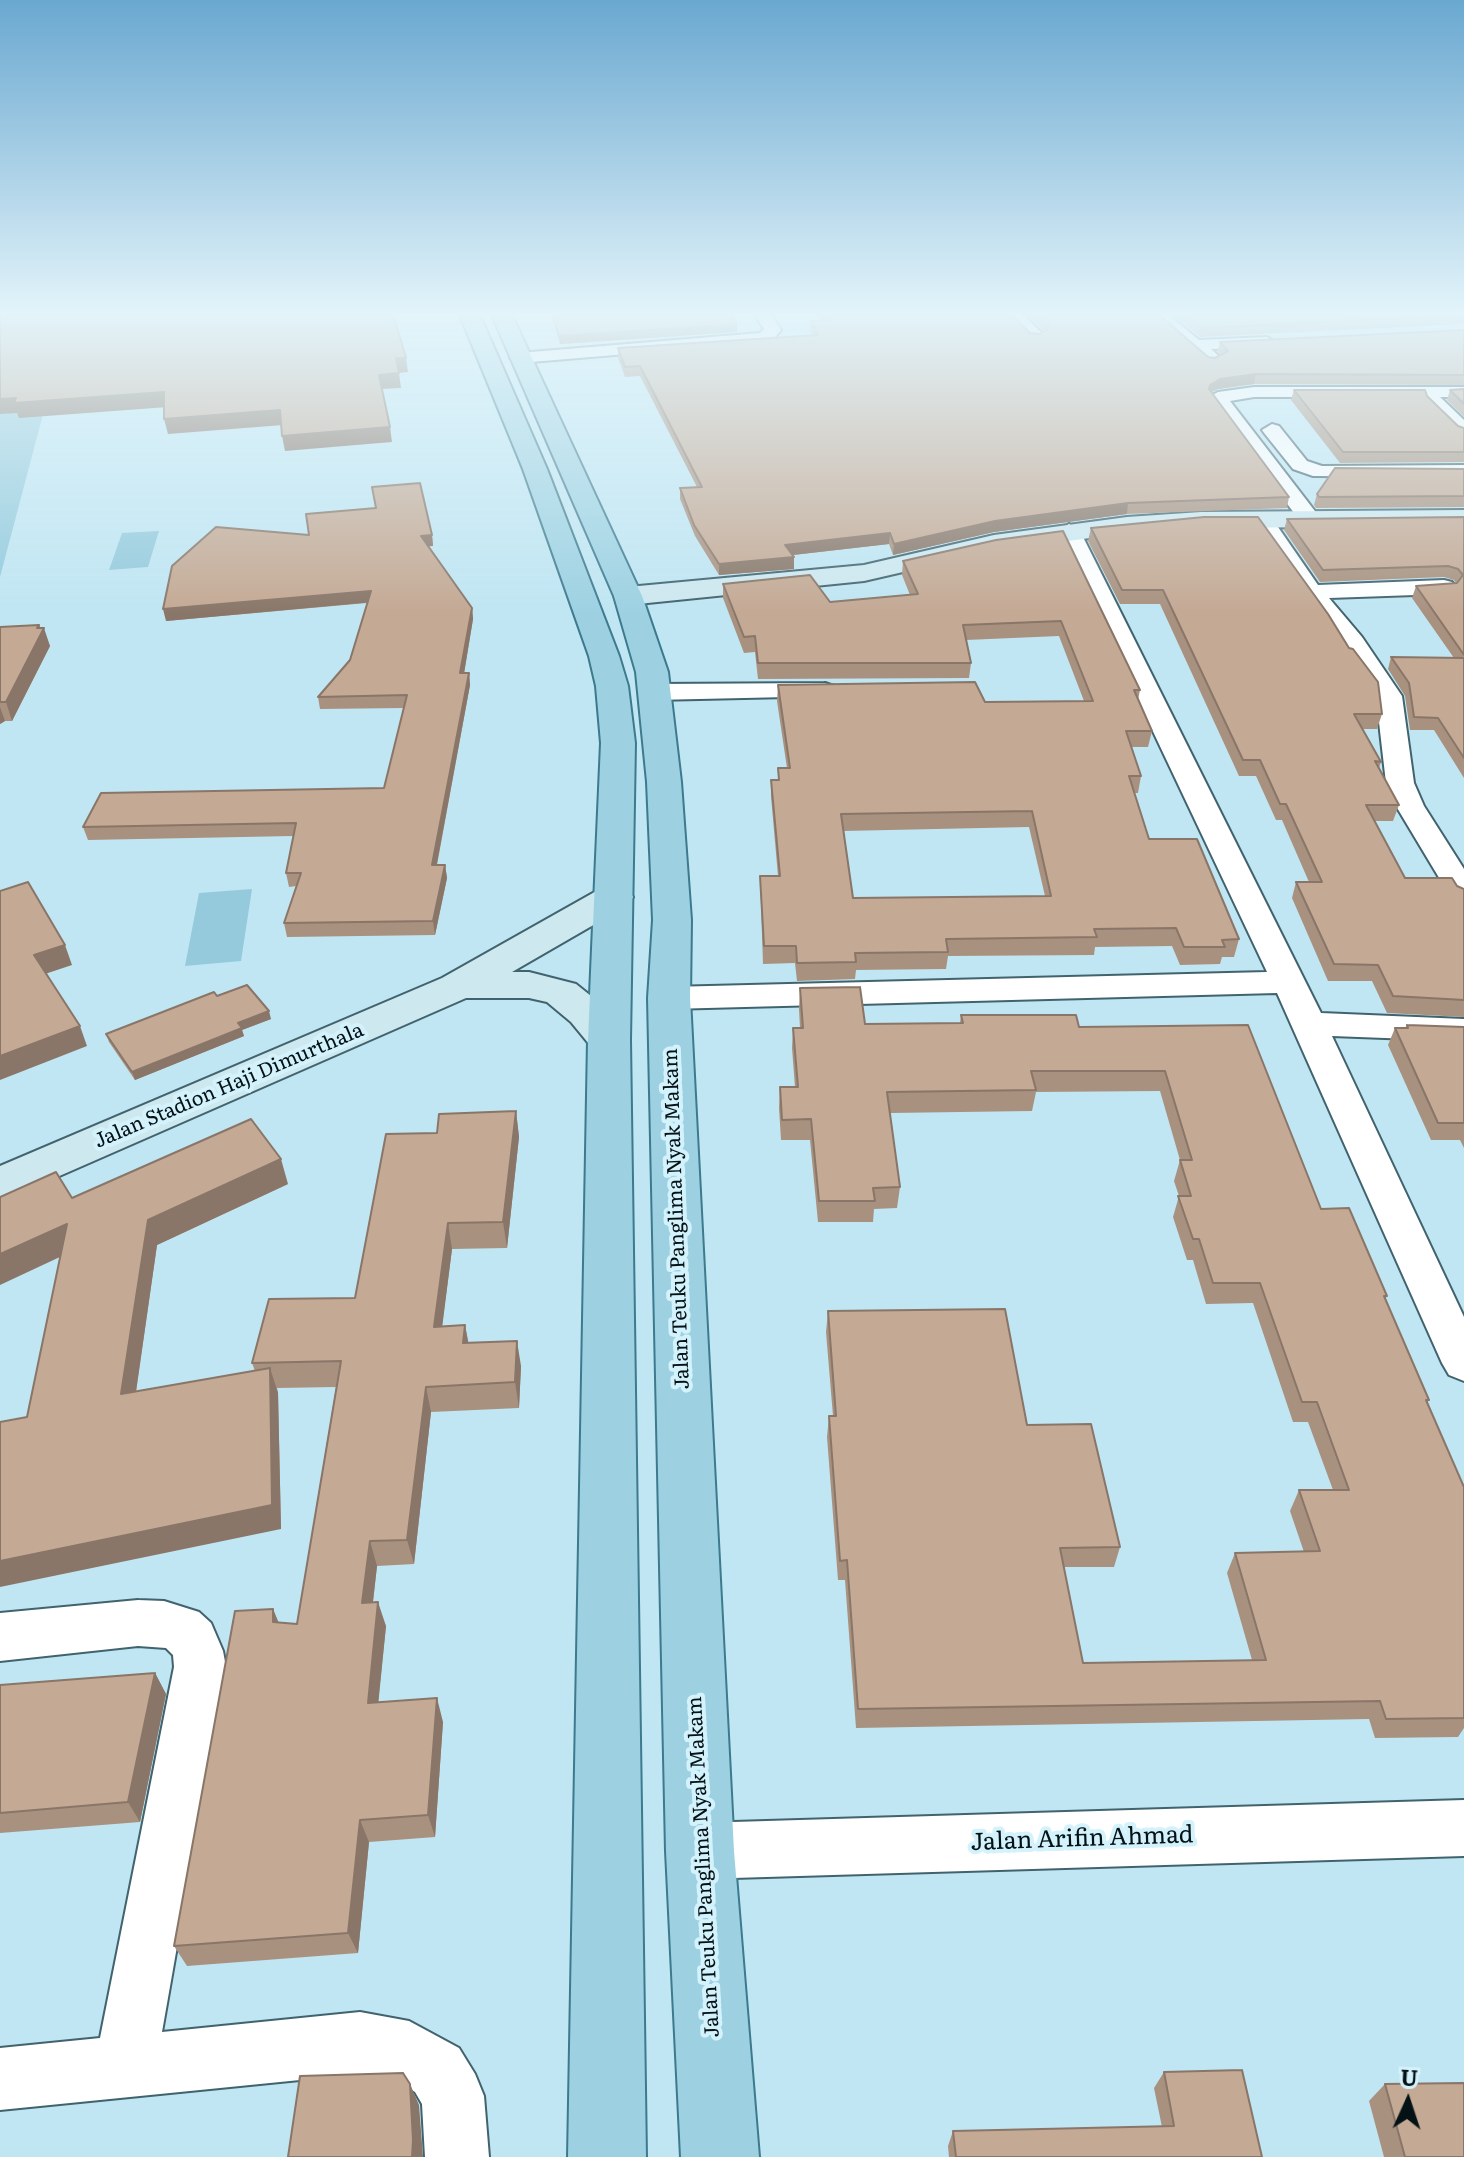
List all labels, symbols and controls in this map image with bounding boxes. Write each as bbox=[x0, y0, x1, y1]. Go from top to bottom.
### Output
street label: Jalan Stadion Haji Dimurthala bbox=[91, 1018, 367, 1154]
street label: Jalan Teuku Panglima Nyak Makam bbox=[659, 1048, 695, 1390]
street label: Jalan Teuku Panglima Nyak Makam bbox=[683, 1696, 725, 2038]
street label: Jalan Arifin Ahmad bbox=[970, 1821, 1194, 1857]
text: U bbox=[1400, 2060, 1419, 2093]
north arrow bbox=[1368, 2061, 1448, 2141]

